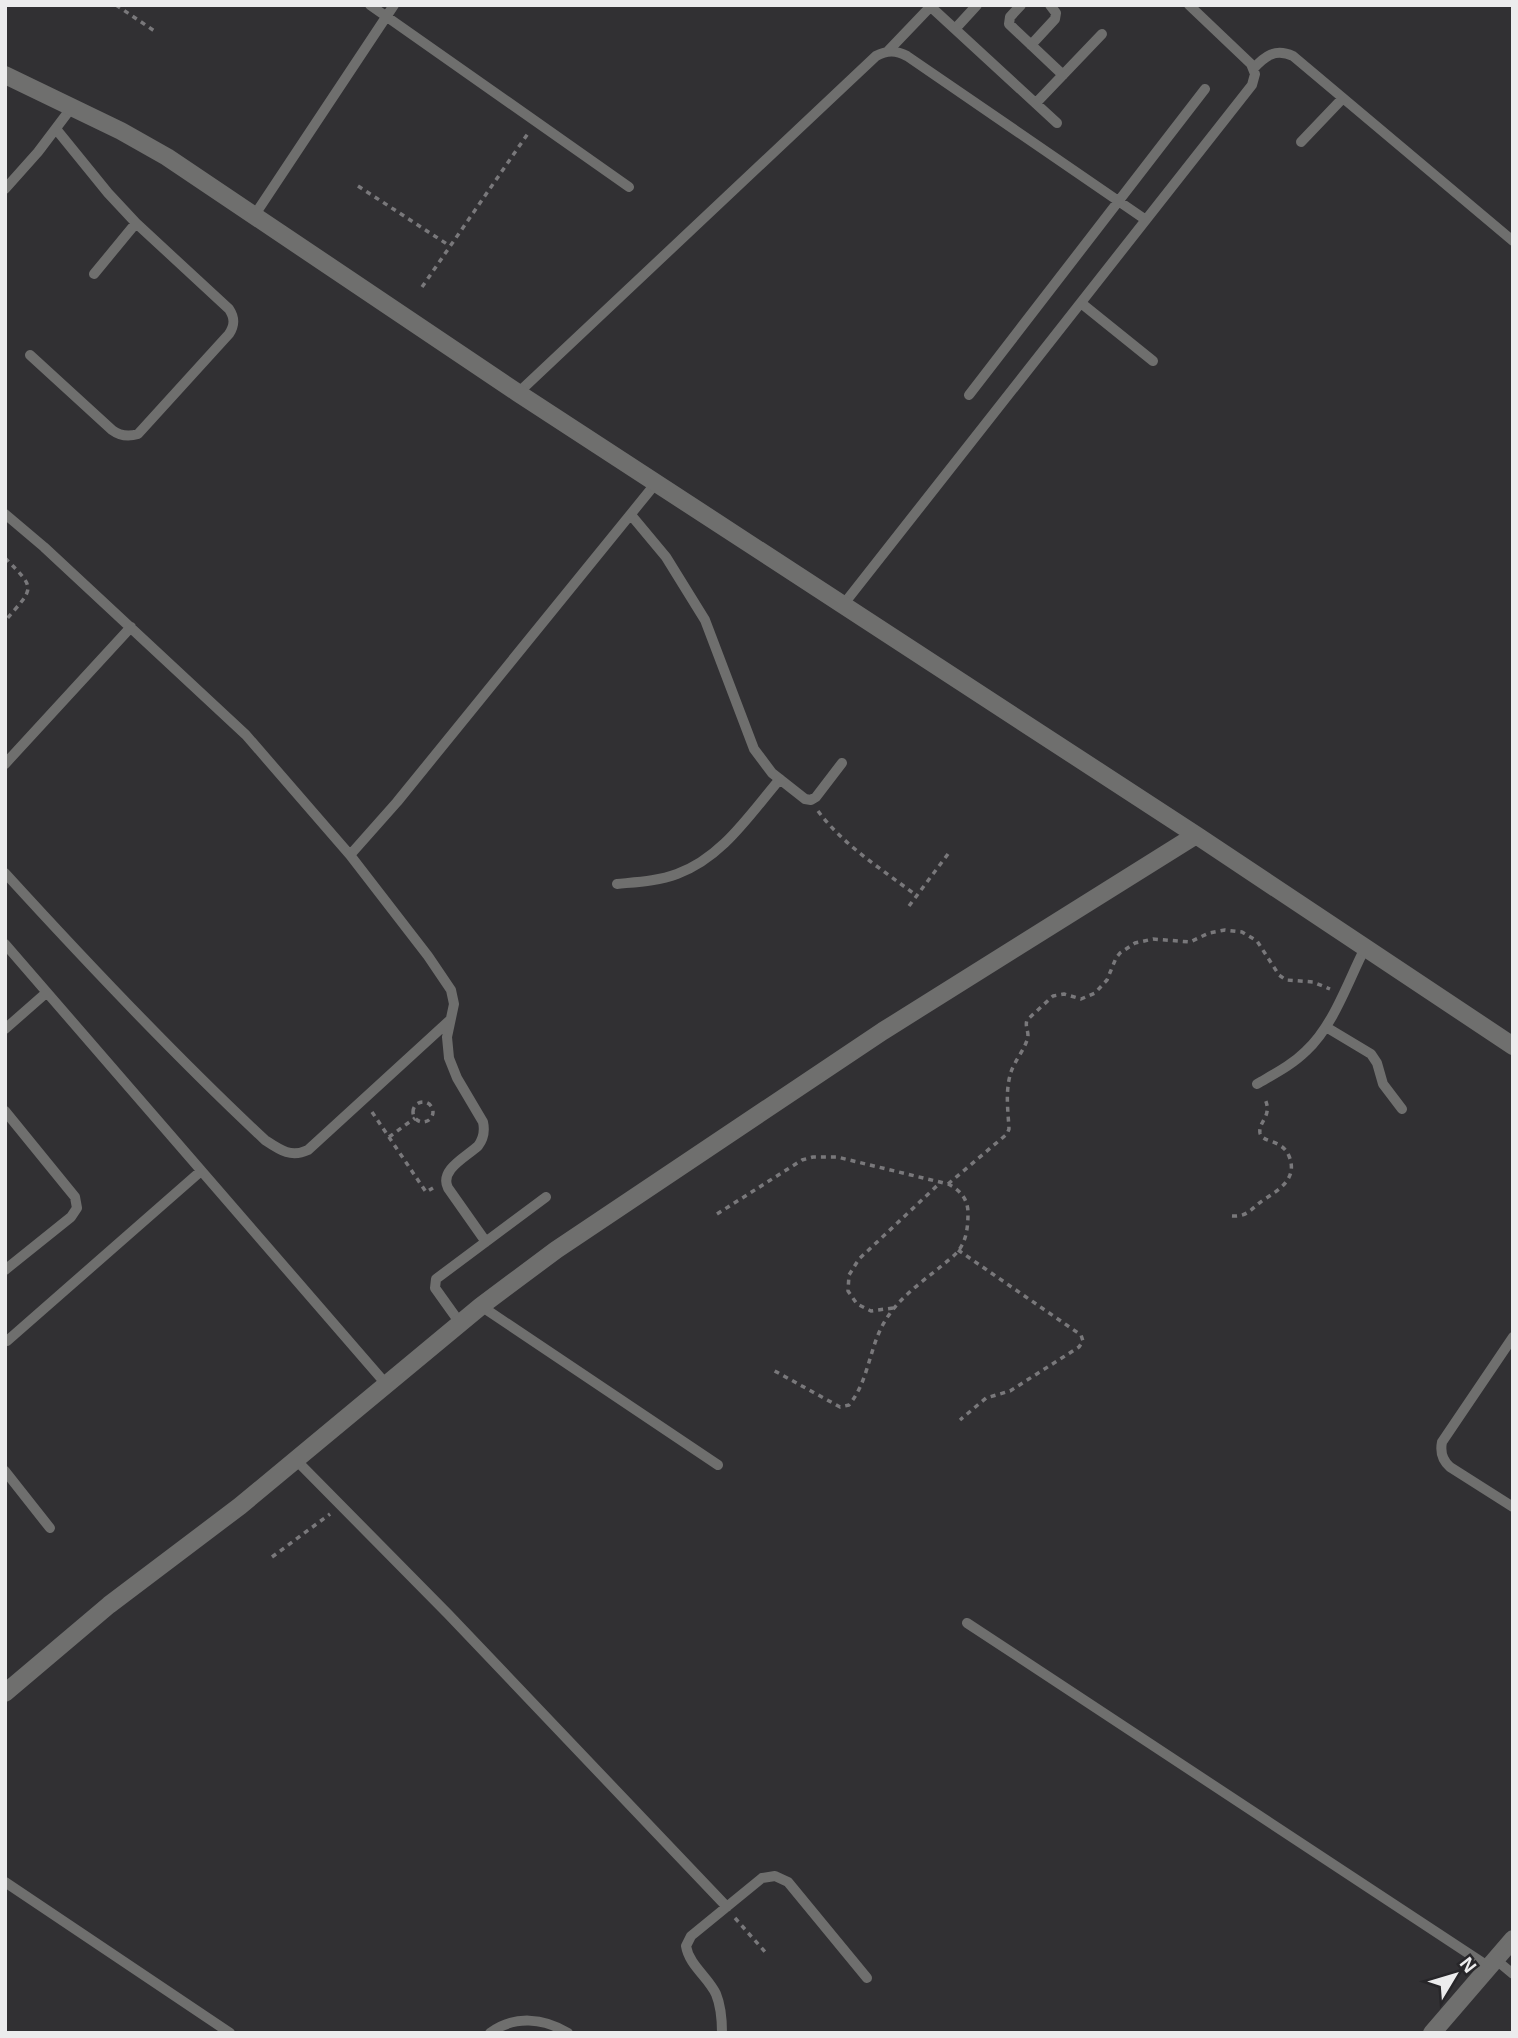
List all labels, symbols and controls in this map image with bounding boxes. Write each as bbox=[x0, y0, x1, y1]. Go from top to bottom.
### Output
north arrow bbox=[1420, 1940, 1490, 2010]
text: N bbox=[1456, 1953, 1481, 1977]

